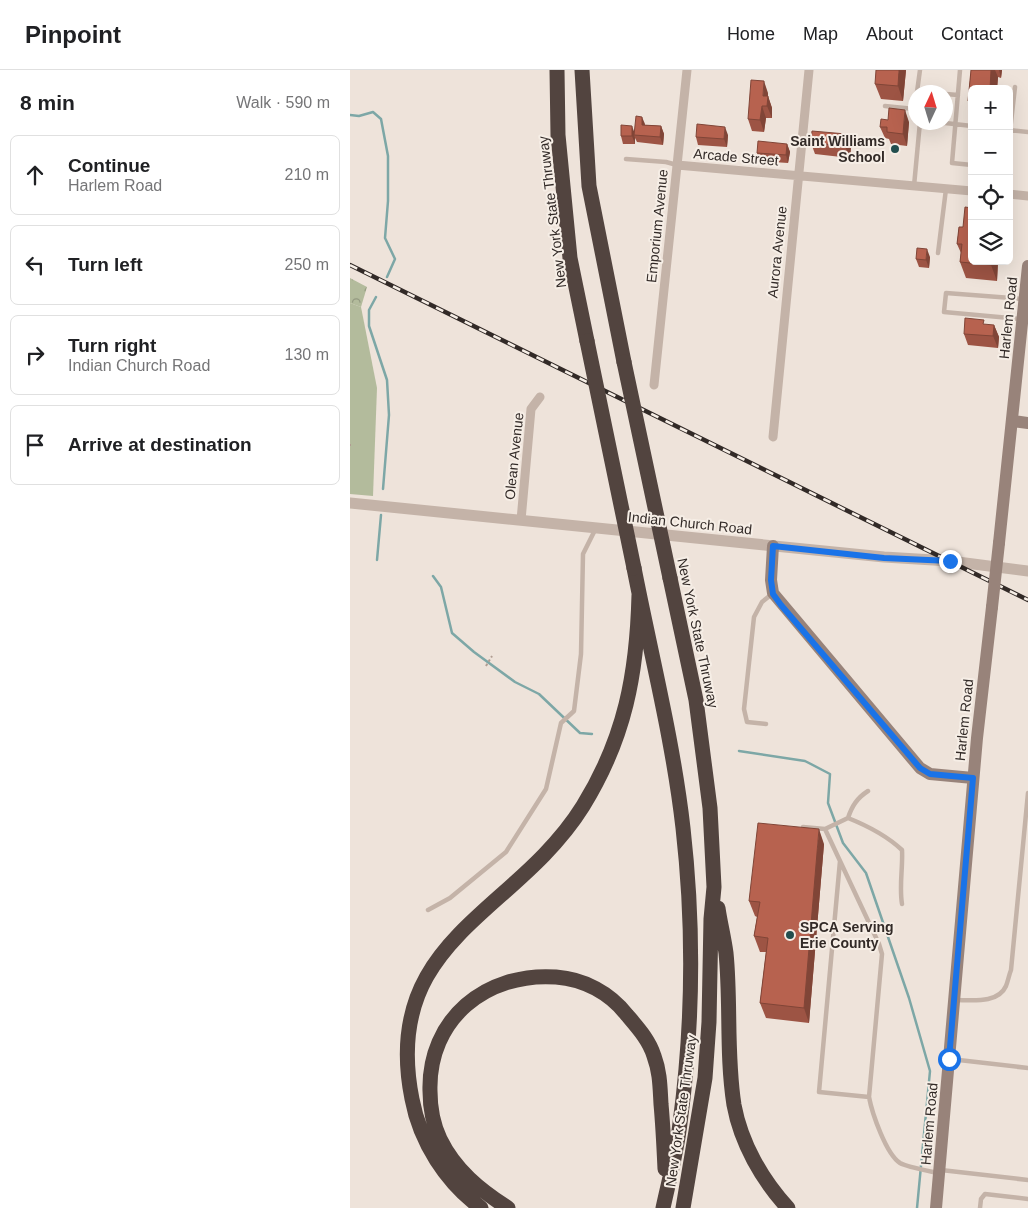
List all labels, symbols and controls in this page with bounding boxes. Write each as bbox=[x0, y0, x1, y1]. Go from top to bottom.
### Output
text: Pinpoint bbox=[25, 21, 121, 48]
text: Home bbox=[727, 24, 775, 44]
text: Map bbox=[803, 24, 838, 44]
text: About bbox=[866, 24, 913, 44]
text: Contact bbox=[941, 24, 1003, 44]
north arrow bbox=[908, 85, 953, 130]
map controls bbox=[968, 85, 1013, 265]
button: + bbox=[968, 85, 1013, 130]
text: 8 min bbox=[20, 91, 75, 114]
text: Walk · 590 m bbox=[236, 94, 330, 111]
button: − bbox=[968, 130, 1013, 175]
place label: Saint Williams School bbox=[790, 133, 885, 165]
street label: New York State Thruway bbox=[535, 135, 569, 289]
marker: Saint Williams School bbox=[889, 143, 901, 155]
street label: Arcade Street bbox=[693, 145, 779, 169]
text: Continue bbox=[68, 155, 150, 176]
icon: ahead bbox=[21, 161, 49, 189]
text: 210 m bbox=[285, 166, 329, 183]
street label: Emporium Avenue bbox=[643, 168, 671, 284]
button: locate bbox=[968, 175, 1013, 220]
text: Harlem Road bbox=[68, 177, 162, 194]
street label: Aurora Avenue bbox=[764, 205, 790, 299]
button: layers bbox=[968, 220, 1013, 265]
icon: left bbox=[21, 251, 49, 279]
text: Turn left bbox=[68, 254, 143, 275]
text: 250 m bbox=[285, 256, 329, 273]
street label: Harlem Road bbox=[996, 276, 1020, 360]
text: Turn right bbox=[68, 335, 156, 356]
icon: right bbox=[21, 341, 49, 369]
text: 130 m bbox=[285, 346, 329, 363]
text: Indian Church Road bbox=[68, 357, 210, 374]
street label: Olean Avenue bbox=[501, 411, 527, 500]
icon: arrive bbox=[21, 431, 49, 459]
text: Arrive at destination bbox=[68, 434, 252, 455]
street label: Indian Church Road bbox=[627, 509, 753, 537]
route end bbox=[939, 550, 962, 573]
street label: New York State Thruway bbox=[674, 556, 722, 710]
street label: Harlem Road bbox=[952, 678, 976, 762]
place label: SPCA Serving Erie County bbox=[800, 919, 894, 951]
marker: SPCA Serving Erie County bbox=[784, 929, 796, 941]
street label: New York State Thruway bbox=[662, 1034, 700, 1188]
route start bbox=[938, 1048, 961, 1071]
street label: Harlem Road bbox=[917, 1082, 941, 1166]

